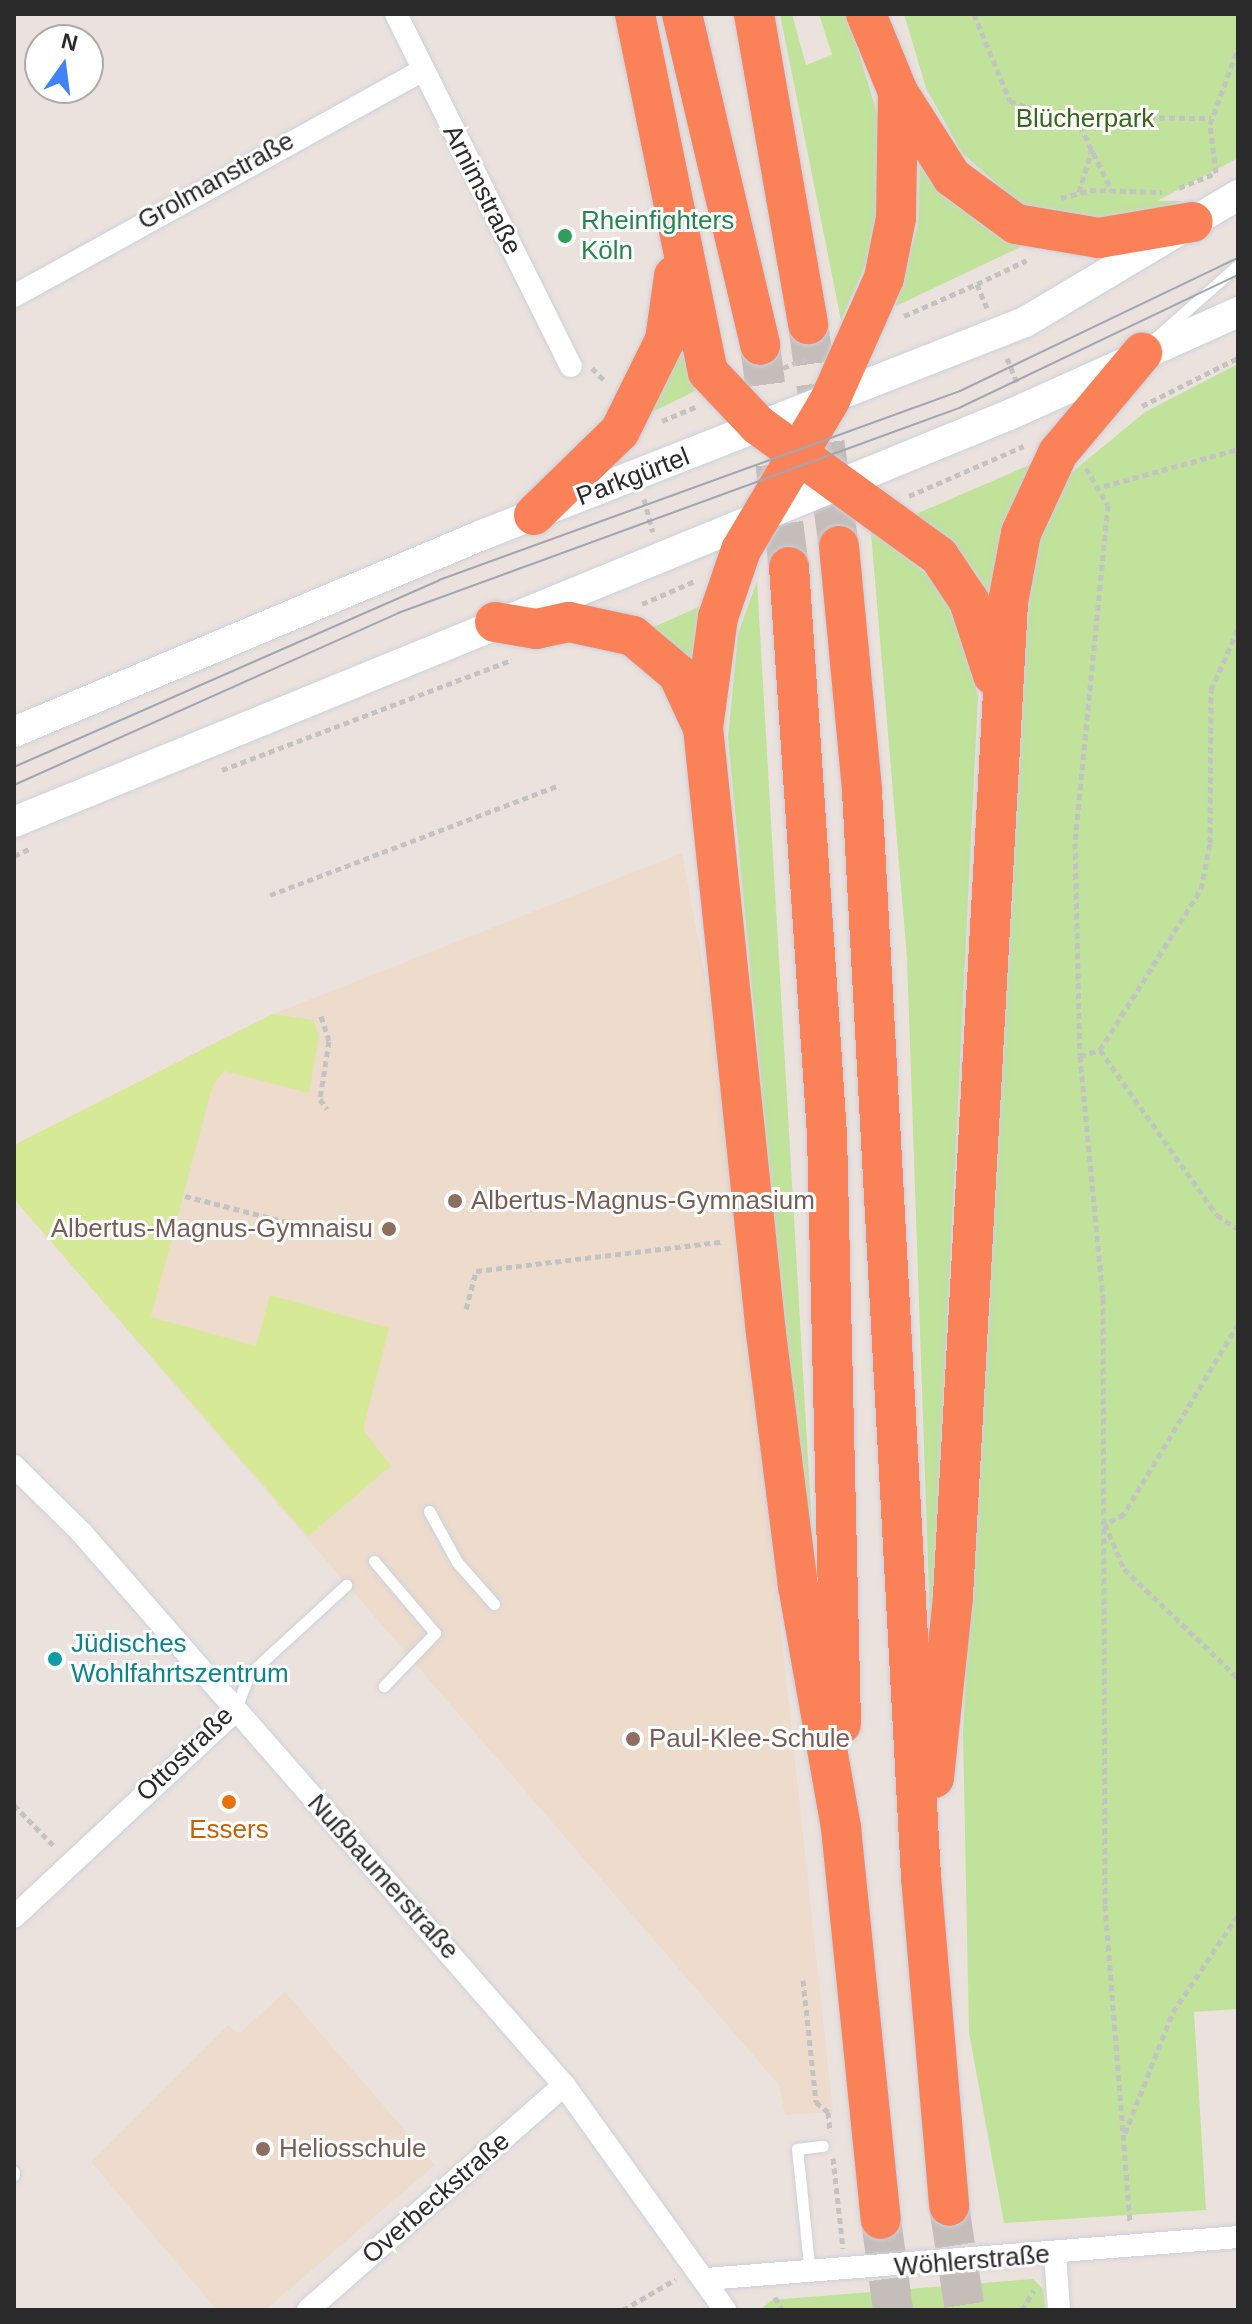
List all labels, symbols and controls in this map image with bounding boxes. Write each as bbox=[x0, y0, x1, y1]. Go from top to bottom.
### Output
north arrow bbox=[24, 24, 104, 104]
text: N bbox=[59, 28, 80, 56]
park label: Blücherpark bbox=[1016, 103, 1154, 135]
street label: Arnimstraße bbox=[436, 120, 528, 260]
street label: Grolmanstraße bbox=[133, 125, 299, 237]
place label: Rheinfighters Köln bbox=[581, 205, 734, 266]
marker: Rheinfighters Köln bbox=[556, 227, 574, 245]
street label: Parkgürtel bbox=[572, 441, 694, 513]
place label: Albertus-Magnus-Gymnasium bbox=[471, 1185, 815, 1217]
marker: Albertus-Magnus-Gymnasium bbox=[446, 1192, 464, 1210]
place label: Albertus-Magnus-Gymnaisu bbox=[51, 1213, 373, 1245]
marker: Albertus-Magnus-Gymnaisu bbox=[380, 1220, 398, 1238]
place label: Jüdisches Wohlfahrtszentrum bbox=[71, 1628, 289, 1690]
marker: Jüdisches Wohlfahrtszentrum bbox=[46, 1650, 64, 1668]
street label: Ottostraße bbox=[130, 1700, 240, 1808]
place label: Paul-Klee-Schule bbox=[649, 1723, 850, 1755]
marker: Paul-Klee-Schule bbox=[624, 1730, 642, 1748]
street label: Nußbaumerstraße bbox=[301, 1788, 465, 1966]
marker: Essers bbox=[220, 1793, 238, 1811]
place label: Essers bbox=[189, 1814, 269, 1846]
street label: Overbeckstraße bbox=[356, 2126, 516, 2270]
place label: Heliosschule bbox=[279, 2133, 426, 2165]
marker: Heliosschule bbox=[254, 2140, 272, 2158]
street label: Wöhlerstraße bbox=[893, 2239, 1051, 2283]

